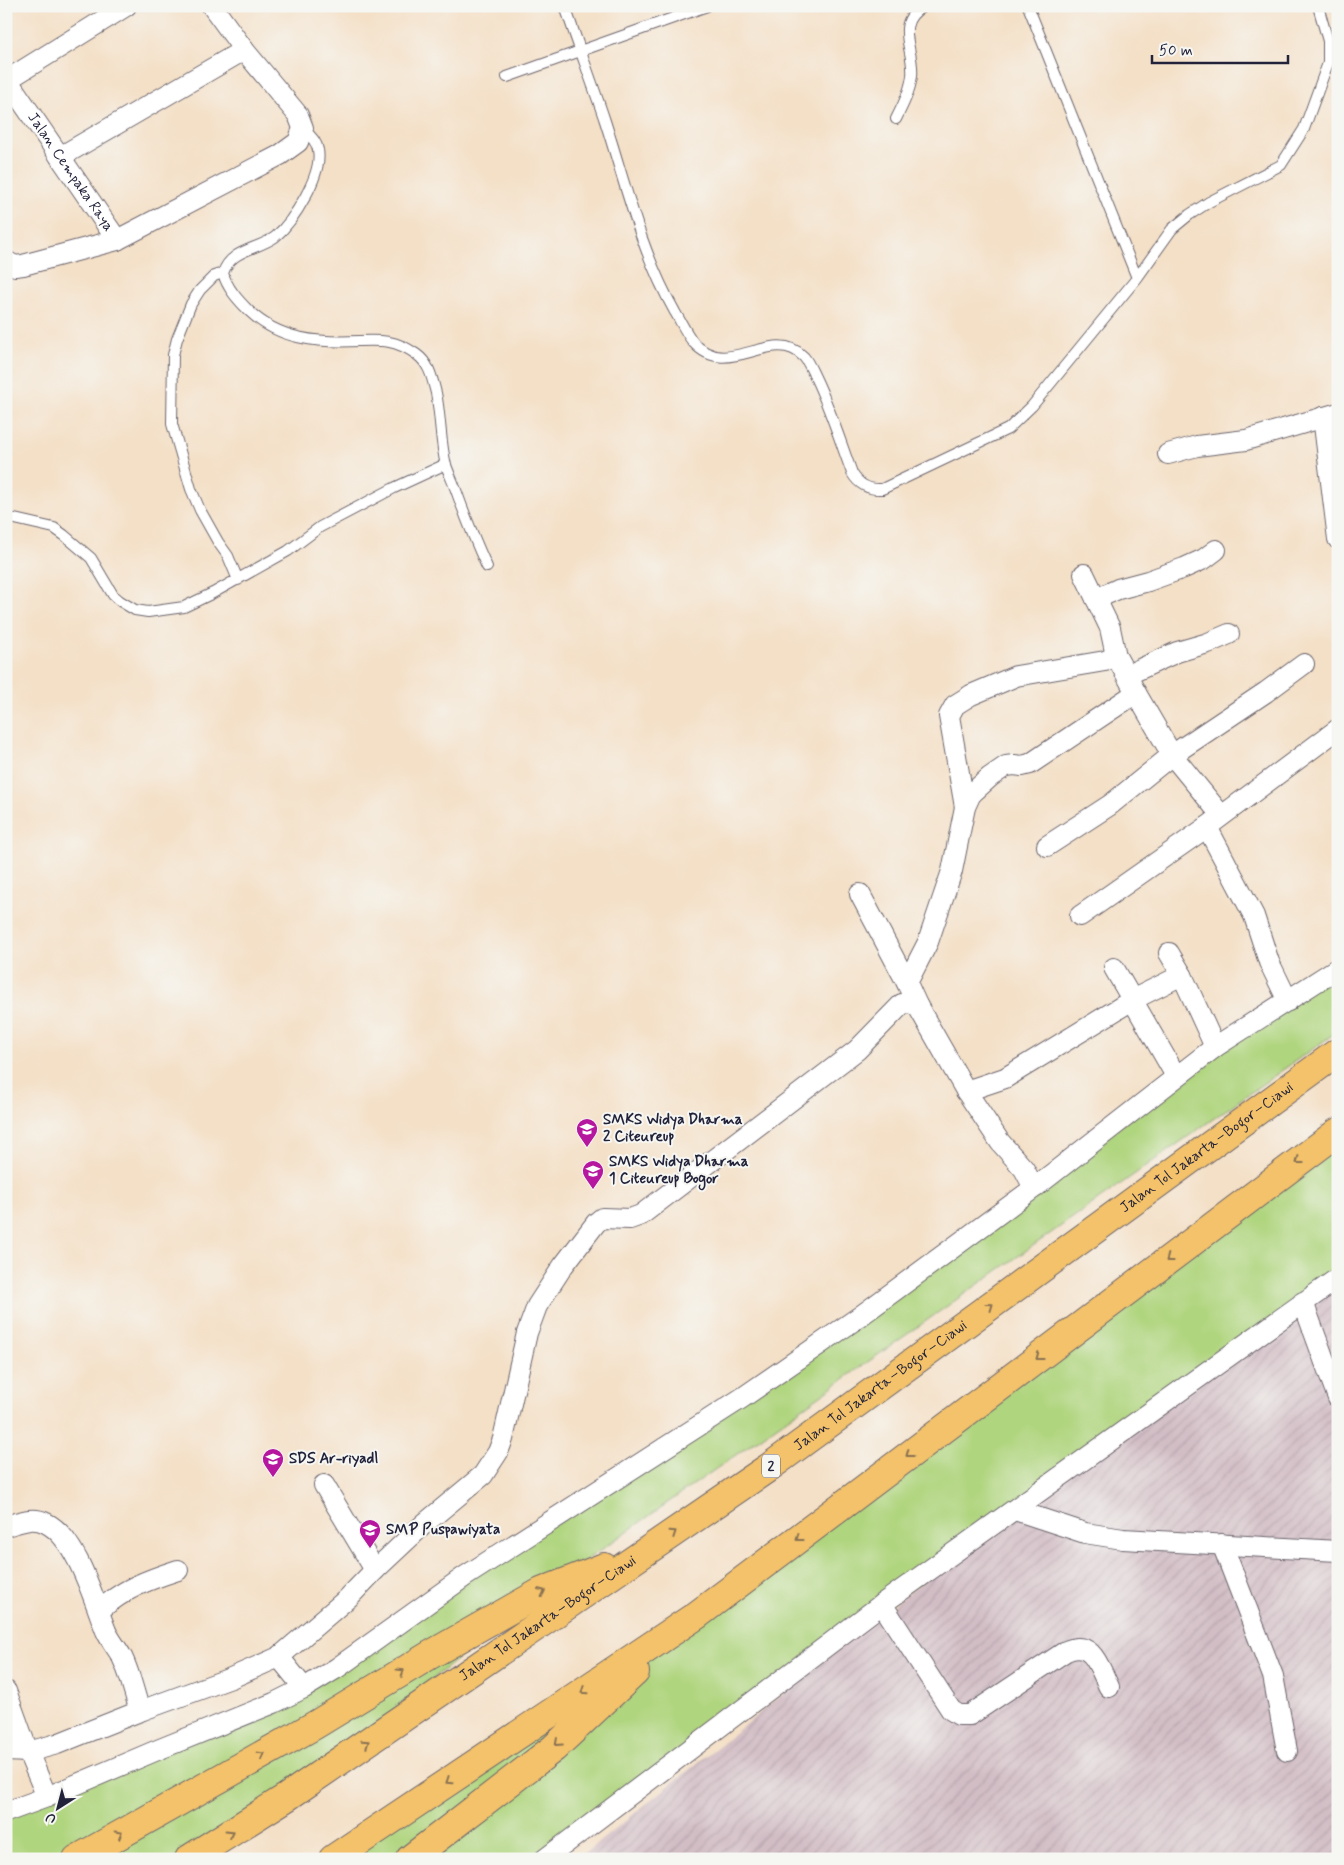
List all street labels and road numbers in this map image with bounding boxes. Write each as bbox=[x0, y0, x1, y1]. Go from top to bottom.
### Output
street label: Jalan Cempaka Raya bbox=[23, 109, 118, 236]
street label: Jalan Tol Jakarta–Bogor–Ciawi bbox=[1116, 1078, 1298, 1218]
street label: Jalan Tol Jakarta–Bogor–Ciawi bbox=[790, 1316, 971, 1456]
road number: 2 bbox=[762, 1454, 780, 1478]
street label: Jalan Tol Jakarta–Bogor–Ciawi bbox=[455, 1551, 640, 1686]

